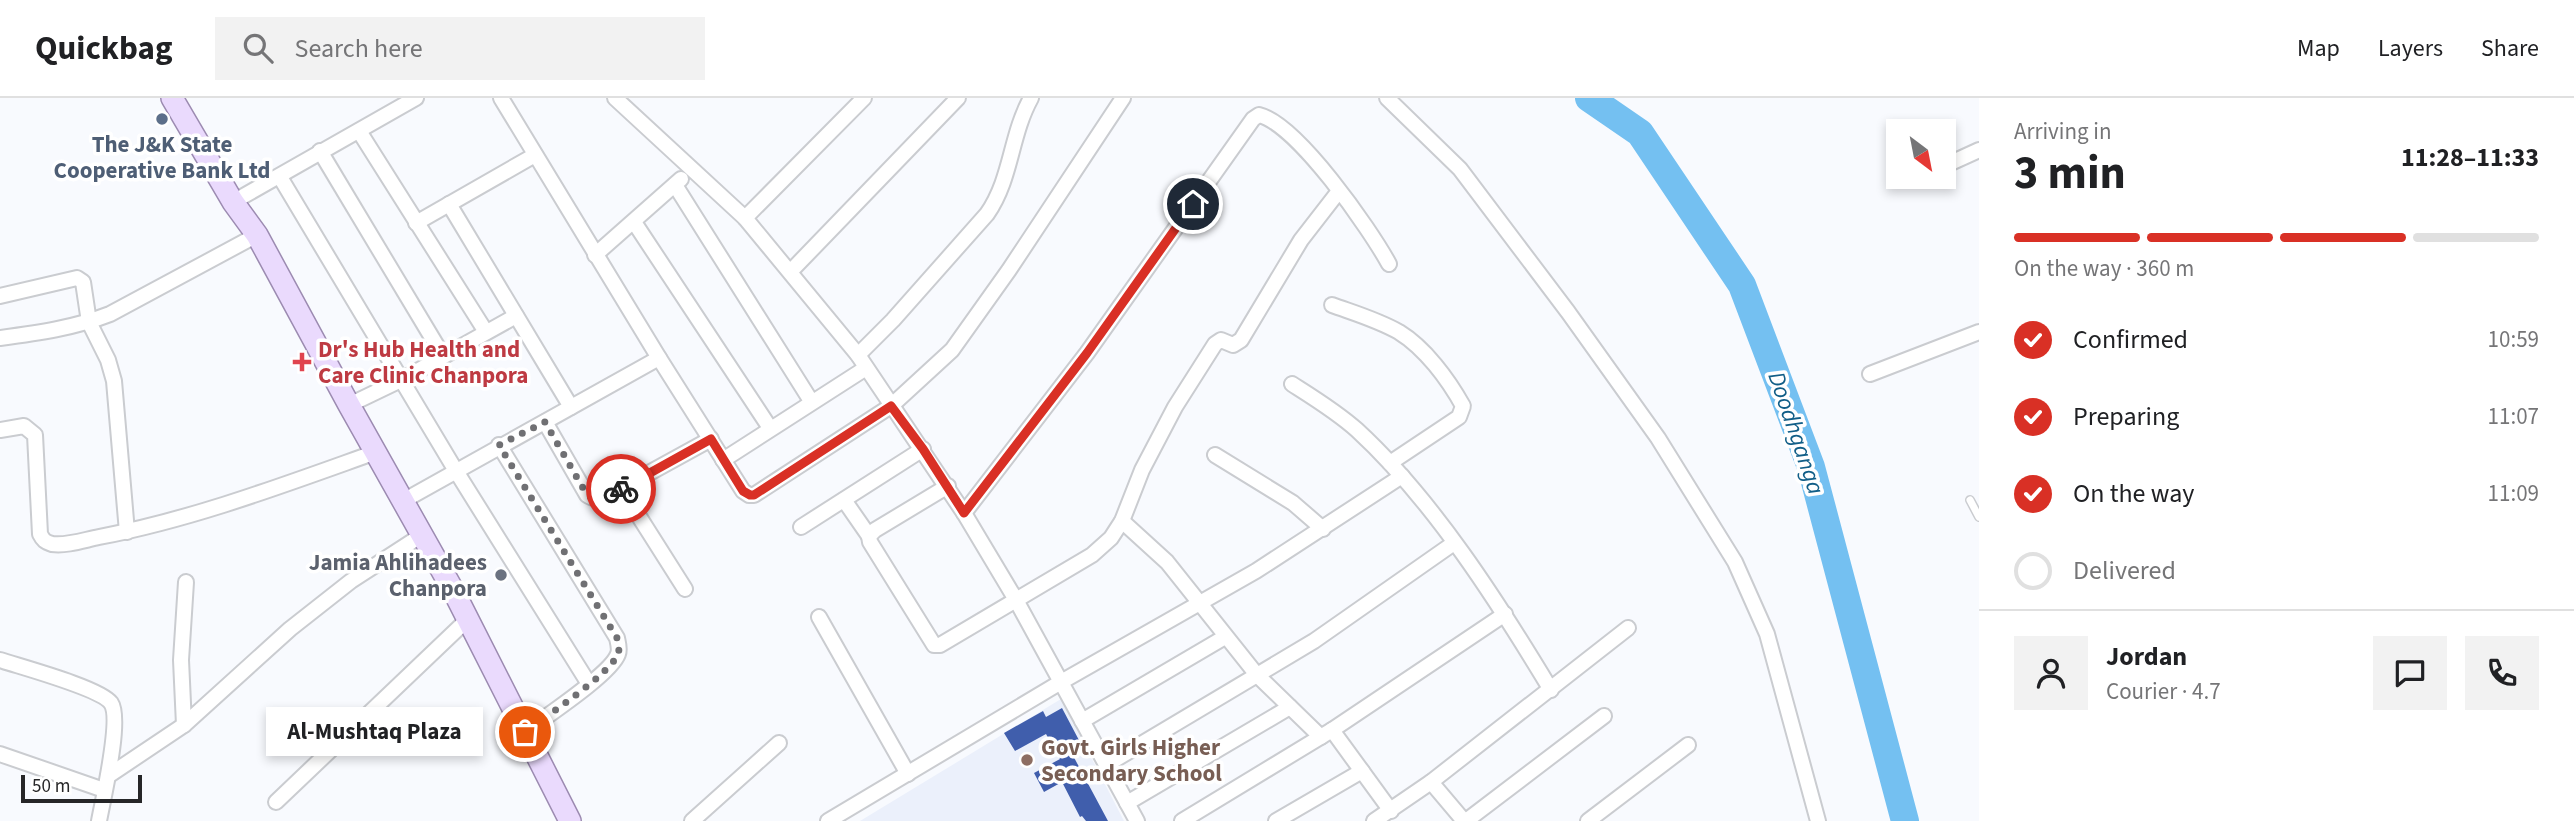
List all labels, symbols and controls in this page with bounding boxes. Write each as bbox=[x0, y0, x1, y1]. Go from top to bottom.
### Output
search box bbox=[215, 17, 705, 80]
text: Quickbag bbox=[35, 25, 173, 72]
icon: search bbox=[239, 29, 277, 67]
text: Search here bbox=[295, 30, 423, 67]
text: Map bbox=[2297, 31, 2340, 66]
text: Layers bbox=[2378, 31, 2443, 66]
text: Share bbox=[2481, 31, 2539, 66]
marker: The J&K State Cooperative Bank Ltd bbox=[154, 111, 170, 127]
text: Arriving in bbox=[2014, 115, 2112, 148]
north arrow bbox=[1886, 119, 1956, 189]
map controls bbox=[1886, 119, 1956, 189]
place label: The J&K State Cooperative Bank Ltd bbox=[54, 128, 270, 187]
text: 11:28–11:33 bbox=[2401, 139, 2539, 176]
text: 3 min bbox=[2014, 141, 2126, 206]
pin bbox=[1163, 174, 1223, 234]
icon: home bbox=[1174, 185, 1212, 223]
text: On the way · 360 m bbox=[2014, 252, 2194, 285]
icon: check bbox=[2014, 321, 2052, 359]
text: Confirmed bbox=[2073, 321, 2188, 358]
text: 10:59 bbox=[2488, 323, 2539, 356]
place label: Dr's Hub Health and Care Clinic Chanpora bbox=[318, 333, 529, 392]
marker: Dr's Hub Health and Care Clinic Chanpora bbox=[292, 352, 312, 372]
water label: Doodhganga bbox=[1759, 367, 1833, 499]
icon: check bbox=[2014, 398, 2052, 436]
text: Preparing bbox=[2073, 398, 2179, 435]
text: 11:07 bbox=[2488, 400, 2539, 433]
courier bbox=[586, 454, 656, 524]
icon: bike bbox=[602, 470, 640, 508]
icon: check bbox=[2014, 475, 2052, 513]
text: On the way bbox=[2073, 475, 2194, 512]
text: 11:09 bbox=[2488, 477, 2539, 510]
place label: Jamia Ahlihadees Chanpora bbox=[309, 546, 487, 605]
text: Delivered bbox=[2073, 552, 2176, 589]
marker: Jamia Ahlihadees Chanpora bbox=[493, 567, 509, 583]
button: person bbox=[2014, 636, 2088, 710]
button: chat bbox=[2373, 636, 2447, 710]
button: phone bbox=[2465, 636, 2539, 710]
text: Jordan bbox=[2106, 638, 2187, 675]
text: Courier · 4.7 bbox=[2106, 675, 2221, 708]
pin bbox=[495, 702, 555, 762]
callout: Al-Mushtaq Plaza bbox=[266, 708, 483, 756]
icon: bag bbox=[506, 713, 544, 751]
text: Al-Mushtaq Plaza bbox=[287, 715, 462, 748]
place label: Govt. Girls Higher Secondary School bbox=[1041, 731, 1222, 790]
marker: Govt. Girls Higher Secondary School bbox=[1019, 752, 1035, 768]
scale bar bbox=[21, 772, 142, 804]
text: 50 m bbox=[32, 773, 70, 800]

